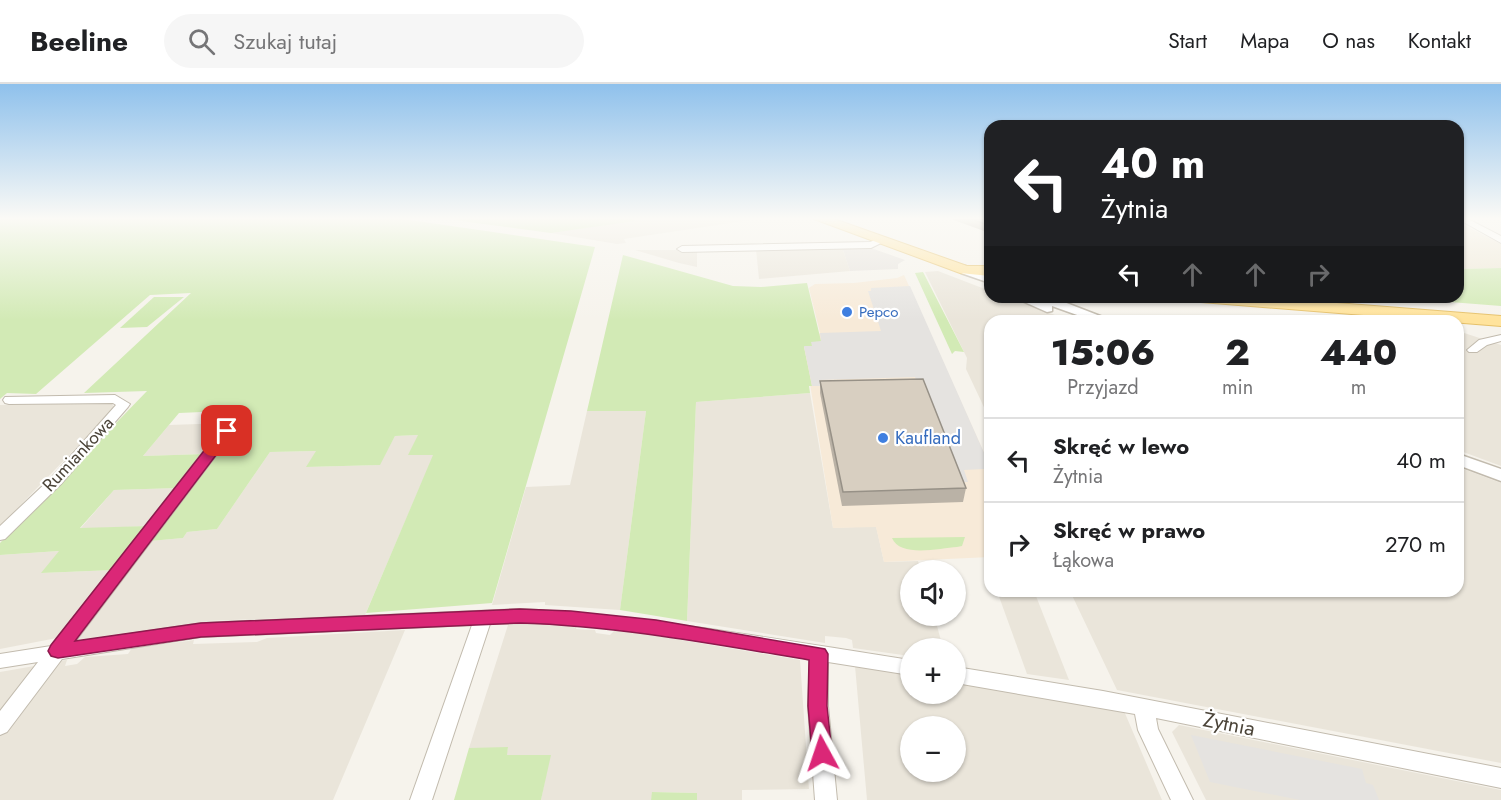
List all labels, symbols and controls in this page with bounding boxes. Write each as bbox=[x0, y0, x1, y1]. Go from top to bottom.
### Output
search box bbox=[164, 14, 584, 68]
text: Beeline bbox=[30, 21, 128, 62]
icon: search bbox=[185, 25, 218, 58]
text: Szukaj tutaj bbox=[233, 25, 337, 57]
text: Start bbox=[1168, 26, 1207, 56]
text: Mapa bbox=[1240, 26, 1289, 56]
text: O nas bbox=[1322, 26, 1375, 56]
text: Kontakt bbox=[1408, 26, 1471, 56]
text: 40 m bbox=[1101, 133, 1205, 194]
icon: left bbox=[1002, 144, 1080, 222]
text: Żytnia bbox=[1101, 189, 1168, 228]
icon: left bbox=[1113, 258, 1146, 291]
icon: ahead bbox=[1176, 258, 1209, 291]
icon: ahead bbox=[1239, 258, 1272, 291]
icon: right bbox=[1302, 258, 1335, 291]
place label: Pepco bbox=[859, 301, 898, 323]
marker: Pepco bbox=[840, 305, 854, 319]
text: 15:06 bbox=[1051, 326, 1155, 378]
text: 2 bbox=[1225, 326, 1250, 378]
text: 440 bbox=[1320, 326, 1397, 378]
text: Przyjazd bbox=[1067, 373, 1139, 402]
text: min bbox=[1222, 373, 1253, 402]
text: m bbox=[1351, 373, 1366, 402]
pin bbox=[201, 405, 252, 456]
street label: Rumiankowa bbox=[36, 411, 120, 497]
icon: arrive bbox=[210, 414, 243, 447]
place label: Kaufland bbox=[895, 425, 961, 451]
text: Skręć w lewo bbox=[1053, 430, 1189, 462]
marker: Kaufland bbox=[876, 431, 890, 445]
icon: left bbox=[1002, 444, 1035, 477]
text: 40 m bbox=[1396, 444, 1446, 476]
text: Żytnia bbox=[1053, 462, 1103, 491]
text: Skręć w prawo bbox=[1053, 514, 1205, 546]
icon: right bbox=[1002, 528, 1035, 561]
text: 270 m bbox=[1385, 528, 1446, 560]
text: Łąkowa bbox=[1053, 546, 1114, 575]
map controls bbox=[900, 560, 966, 782]
button: sound bbox=[900, 560, 966, 626]
button: + bbox=[900, 638, 966, 704]
street label: Żytnia bbox=[1200, 704, 1258, 744]
button: − bbox=[900, 716, 966, 782]
position arrow bbox=[790, 721, 854, 785]

